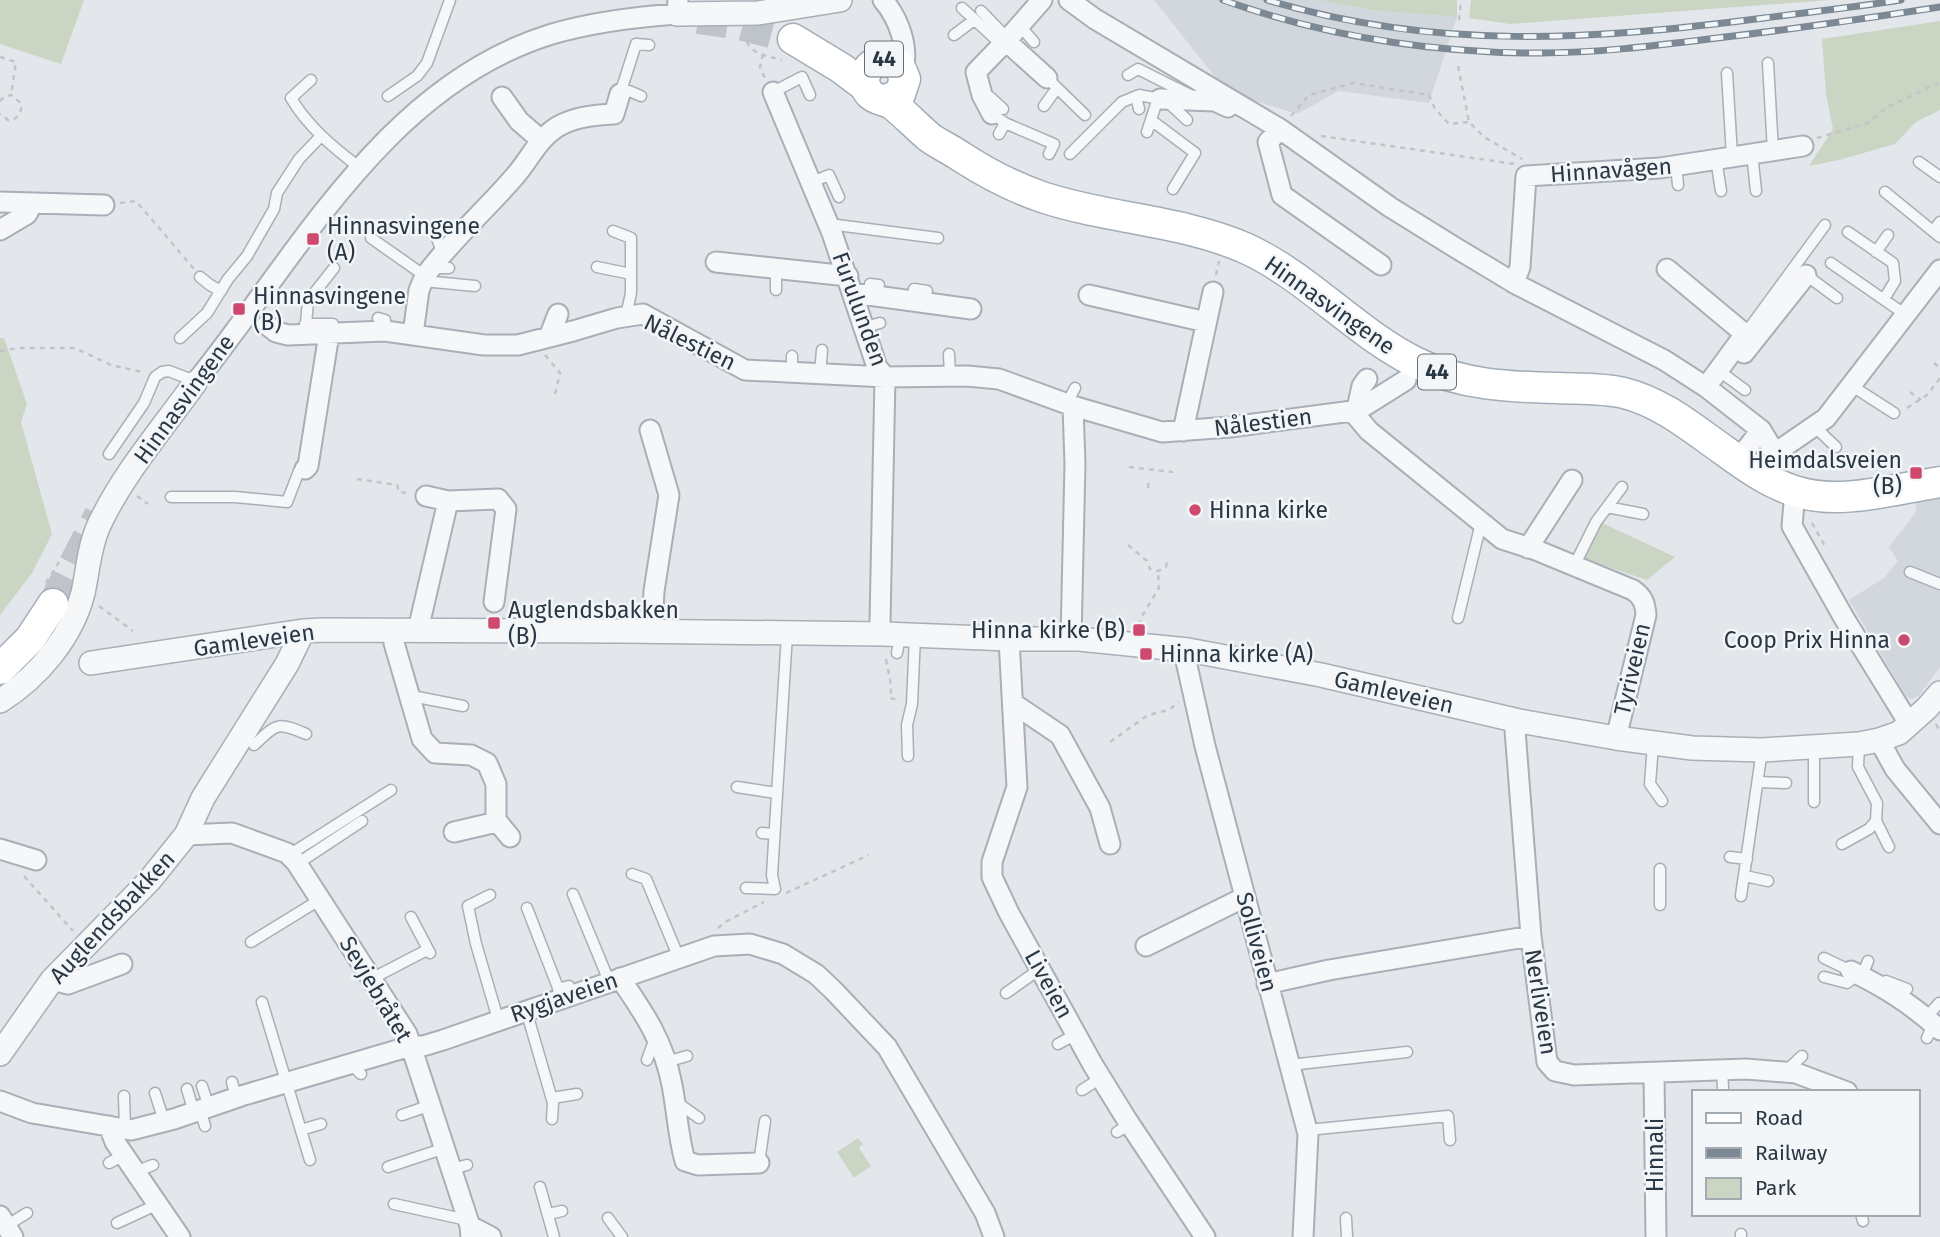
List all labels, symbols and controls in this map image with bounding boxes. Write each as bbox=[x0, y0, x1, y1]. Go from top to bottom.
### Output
road number: 44 bbox=[865, 42, 903, 76]
street label: Hinnavågen bbox=[1549, 152, 1673, 188]
place label: Hinnasvingene (A) bbox=[327, 212, 480, 266]
marker: Hinnasvingene (A) bbox=[305, 231, 321, 247]
street label: Furulunden bbox=[826, 248, 894, 370]
street label: Hinnasvingene bbox=[1259, 250, 1401, 360]
place label: Hinnasvingene (B) bbox=[253, 282, 406, 336]
marker: Hinnasvingene (B) bbox=[231, 301, 247, 317]
street label: Nålestien bbox=[640, 308, 740, 376]
street label: Hinnasvingene bbox=[128, 329, 240, 469]
road number: 44 bbox=[1418, 354, 1456, 390]
street label: Nålestien bbox=[1212, 402, 1314, 442]
place label: Heimdalsveien (B) bbox=[1748, 446, 1902, 500]
marker: Heimdalsveien (B) bbox=[1908, 465, 1924, 481]
place label: Hinna kirke bbox=[1209, 496, 1328, 524]
marker: Hinna kirke bbox=[1187, 502, 1203, 518]
place label: Auglendsbakken (B) bbox=[508, 596, 679, 650]
marker: Auglendsbakken (B) bbox=[486, 615, 502, 631]
place label: Hinna kirke (B) bbox=[971, 616, 1125, 644]
street label: Gamleveien bbox=[192, 618, 316, 662]
street label: Tyriveien bbox=[1608, 620, 1656, 718]
marker: Hinna kirke (B) bbox=[1131, 622, 1147, 638]
place label: Coop Prix Hinna bbox=[1724, 626, 1890, 654]
marker: Coop Prix Hinna bbox=[1896, 632, 1912, 648]
place label: Hinna kirke (A) bbox=[1160, 640, 1313, 668]
marker: Hinna kirke (A) bbox=[1138, 646, 1154, 662]
street label: Gamleveien bbox=[1331, 665, 1457, 719]
street label: Auglendsbakken bbox=[43, 845, 181, 989]
street label: Solliveien bbox=[1230, 889, 1284, 995]
street label: Sevjebråtet bbox=[334, 931, 419, 1048]
street label: Liveien bbox=[1019, 945, 1079, 1023]
street label: Nerliveien bbox=[1519, 947, 1563, 1057]
street label: Rygjaveien bbox=[506, 966, 622, 1028]
legend bbox=[1692, 1090, 1919, 1216]
text: Road bbox=[1755, 1105, 1803, 1131]
street label: Hinnali bbox=[1641, 1118, 1669, 1192]
text: Railway bbox=[1755, 1140, 1828, 1166]
text: Park bbox=[1755, 1175, 1797, 1201]

